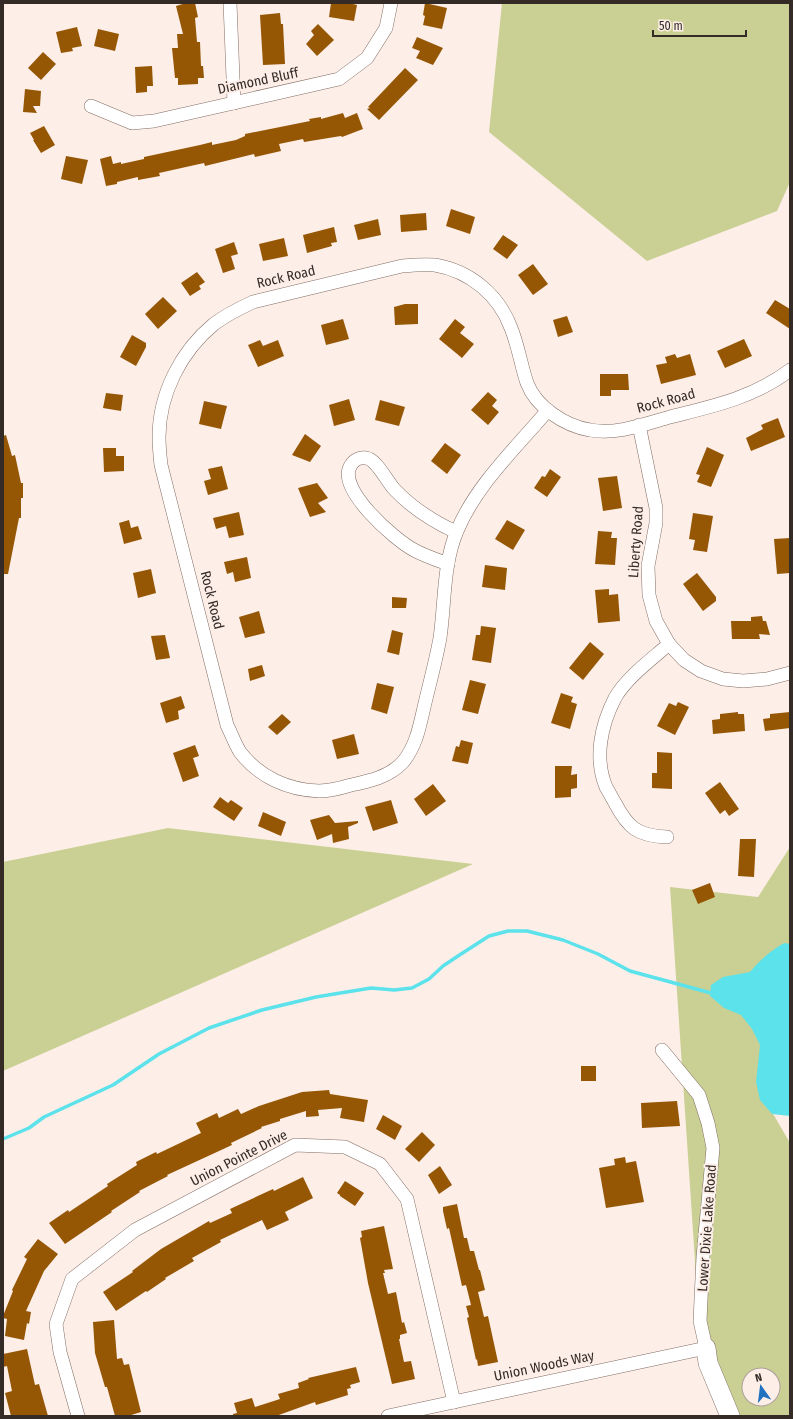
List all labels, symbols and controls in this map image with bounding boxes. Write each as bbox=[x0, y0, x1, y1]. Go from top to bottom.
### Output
scale bar bbox=[653, 12, 746, 38]
text: 50 m bbox=[659, 19, 683, 33]
street label: Diamond Bluff bbox=[216, 64, 302, 98]
street label: Rock Road bbox=[255, 262, 317, 292]
street label: Rock Road bbox=[635, 385, 697, 417]
street label: Liberty Road bbox=[625, 505, 647, 579]
street label: Rock Road bbox=[197, 569, 227, 631]
street label: Union Pointe Drive bbox=[188, 1126, 290, 1190]
street label: Lower Dixie Lake Road bbox=[694, 1164, 720, 1292]
street label: Union Woods Way bbox=[492, 1347, 596, 1385]
north arrow bbox=[741, 1367, 781, 1407]
text: N bbox=[754, 1371, 763, 1385]

